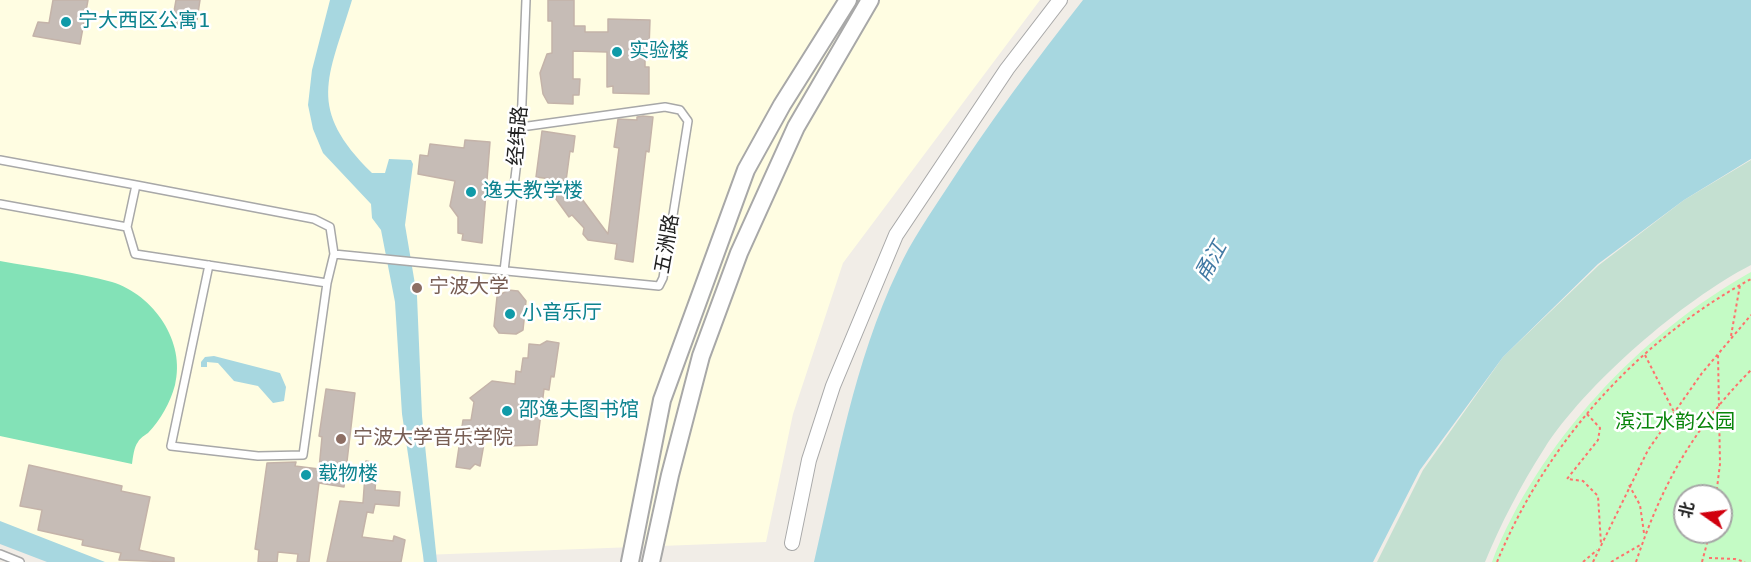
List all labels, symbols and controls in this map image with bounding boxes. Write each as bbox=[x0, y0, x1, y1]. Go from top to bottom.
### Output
place label: 宁大西区公寓1 bbox=[78, 10, 211, 34]
marker: 宁大西区公寓1 bbox=[59, 15, 73, 29]
place label: 实验楼 bbox=[629, 40, 689, 64]
marker: 实验楼 bbox=[610, 45, 624, 59]
street label: 经纬路 bbox=[504, 105, 534, 167]
place label: 逸夫教学楼 bbox=[483, 180, 583, 204]
marker: 逸夫教学楼 bbox=[464, 185, 478, 199]
street label: 五洲路 bbox=[651, 212, 685, 276]
water label: 甬江 bbox=[1191, 238, 1233, 286]
place label: 宁波大学 bbox=[429, 276, 509, 300]
marker: 宁波大学 bbox=[410, 281, 424, 295]
place label: 小音乐厅 bbox=[522, 302, 602, 326]
marker: 小音乐厅 bbox=[503, 307, 517, 321]
place label: 邵逸夫图书馆 bbox=[519, 399, 639, 423]
marker: 邵逸夫图书馆 bbox=[500, 404, 514, 418]
park label: 滨江水韵公园 bbox=[1615, 411, 1735, 435]
place label: 宁波大学音乐学院 bbox=[353, 427, 513, 451]
marker: 宁波大学音乐学院 bbox=[334, 432, 348, 446]
place label: 载物楼 bbox=[318, 463, 378, 487]
marker: 载物楼 bbox=[299, 468, 313, 482]
north arrow bbox=[1673, 484, 1733, 544]
text: 北 bbox=[1676, 500, 1698, 520]

